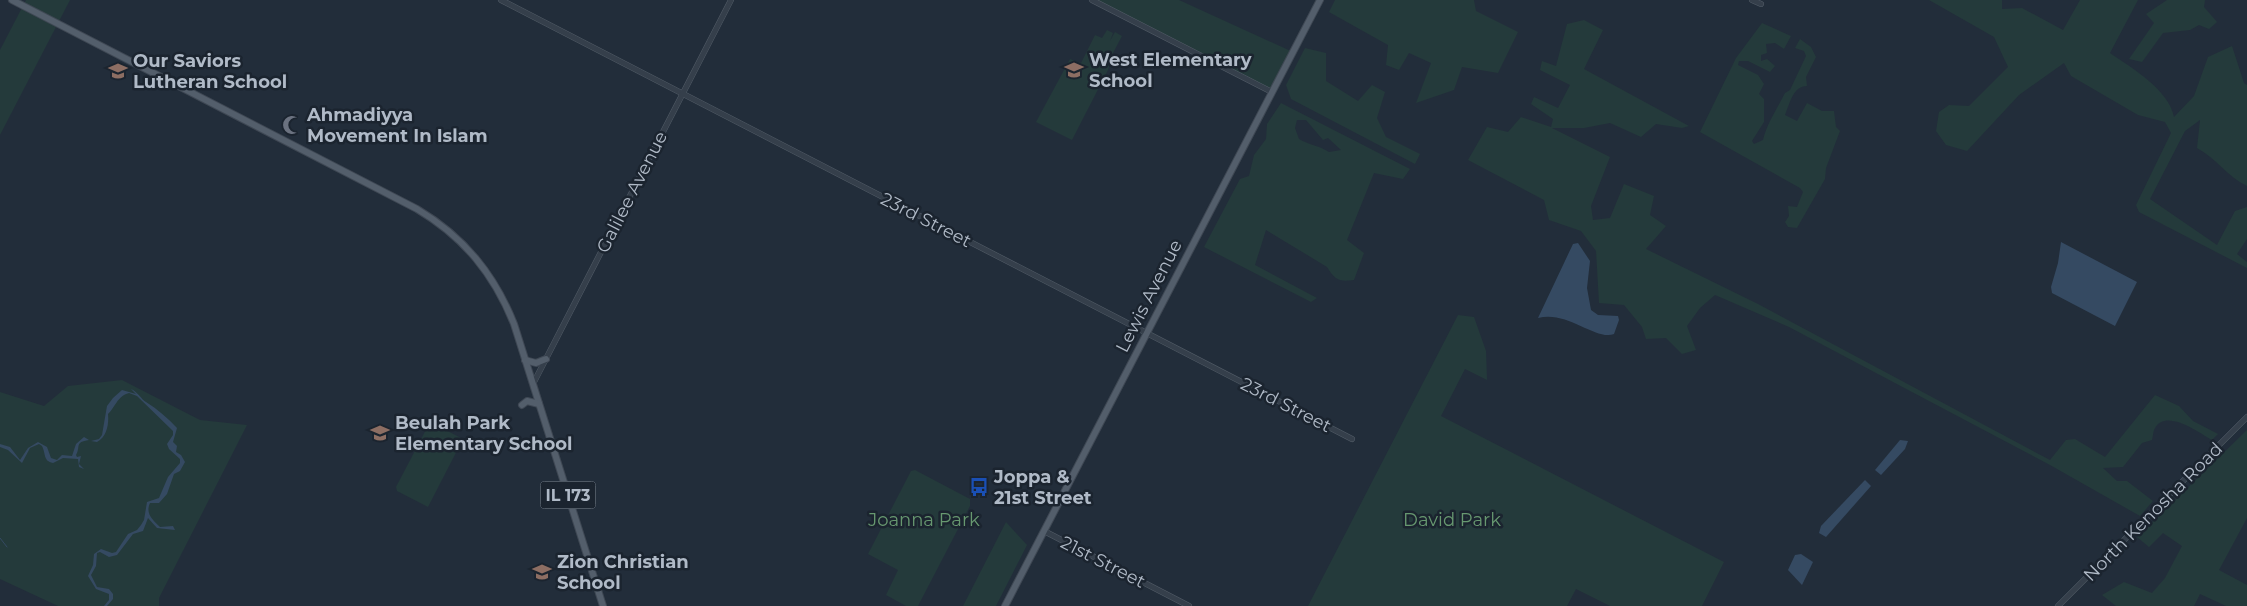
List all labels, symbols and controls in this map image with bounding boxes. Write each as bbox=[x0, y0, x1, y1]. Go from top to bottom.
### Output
place label: West Elementary School bbox=[1089, 49, 1252, 92]
place label: Our Saviors Lutheran School bbox=[133, 50, 287, 93]
school or university icon: West Elementary School bbox=[1063, 59, 1085, 81]
school or university icon: Our Saviors Lutheran School bbox=[107, 60, 129, 82]
place label: Ahmadiyya Movement In Islam bbox=[306, 104, 488, 147]
mosque icon: Ahmadiyya Movement In Islam bbox=[281, 114, 303, 136]
street label: Galilee Avenue bbox=[592, 127, 672, 256]
street label: 23rd Street bbox=[877, 188, 975, 252]
street label: Lewis Avenue bbox=[1111, 236, 1187, 356]
street label: 23rd Street bbox=[1237, 373, 1335, 437]
place label: Beulah Park Elementary School bbox=[395, 412, 572, 455]
school or university icon: Beulah Park Elementary School bbox=[369, 422, 391, 444]
street label: North Kenosha Road bbox=[2079, 438, 2227, 586]
place label: Joppa & 21st Street bbox=[993, 466, 1092, 509]
bus stop icon: Joppa & 21st Street bbox=[968, 476, 990, 498]
road number: IL 173 bbox=[540, 482, 596, 508]
park label: Joanna Park bbox=[867, 509, 980, 531]
park label: David Park bbox=[1403, 509, 1501, 531]
street label: 21st Street bbox=[1057, 531, 1149, 593]
place label: Zion Christian School bbox=[557, 551, 689, 594]
school or university icon: Zion Christian School bbox=[531, 561, 553, 583]

